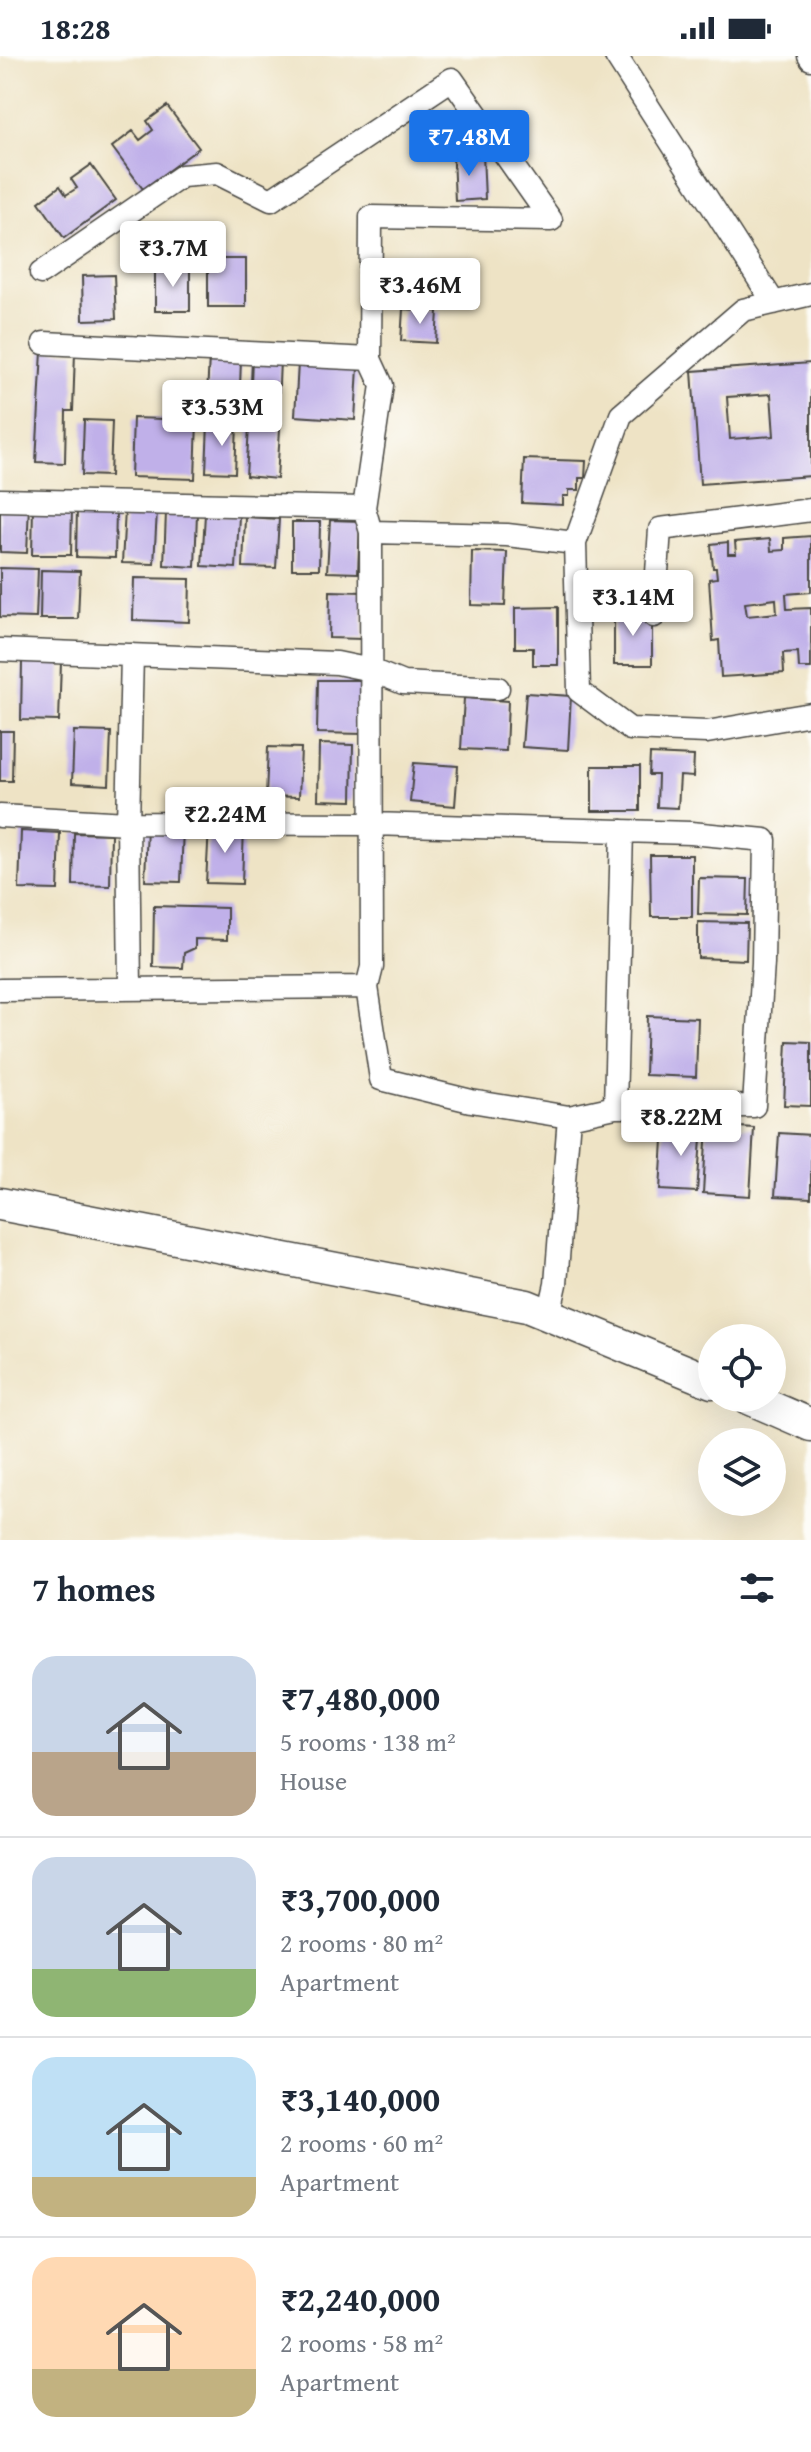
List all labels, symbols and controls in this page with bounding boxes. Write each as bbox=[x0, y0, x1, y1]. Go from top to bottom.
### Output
text: 18:28 bbox=[40, 6, 111, 50]
pin: ₹7.48M bbox=[404, 110, 534, 178]
text: ₹7.48M bbox=[427, 116, 511, 155]
pin: ₹3.7M bbox=[117, 221, 229, 289]
text: ₹3.7M bbox=[138, 227, 208, 266]
pin: ₹3.46M bbox=[355, 258, 485, 326]
text: ₹3.46M bbox=[378, 264, 462, 303]
pin: ₹3.53M bbox=[157, 380, 287, 448]
text: ₹3.53M bbox=[180, 386, 264, 425]
pin: ₹3.14M bbox=[568, 570, 698, 638]
text: ₹3.14M bbox=[591, 576, 675, 615]
pin: ₹2.24M bbox=[160, 787, 290, 855]
text: ₹2.24M bbox=[183, 793, 267, 832]
pin: ₹8.22M bbox=[616, 1090, 746, 1158]
text: ₹8.22M bbox=[639, 1096, 723, 1135]
map controls bbox=[698, 1324, 786, 1516]
button: locate bbox=[698, 1324, 786, 1412]
button: layers bbox=[698, 1428, 786, 1516]
text: 7 homes bbox=[32, 1564, 156, 1613]
icon: filters bbox=[735, 1566, 779, 1610]
text: ₹7,480,000 bbox=[280, 1673, 440, 1722]
icon: home bbox=[96, 1688, 192, 1784]
text: 5 rooms · 138 m² bbox=[280, 1722, 456, 1761]
text: House bbox=[280, 1761, 347, 1800]
text: ₹3,700,000 bbox=[280, 1874, 440, 1923]
icon: home bbox=[96, 1889, 192, 1985]
text: 2 rooms · 80 m² bbox=[280, 1923, 443, 1962]
text: Apartment bbox=[280, 1962, 399, 2001]
text: ₹3,140,000 bbox=[280, 2074, 440, 2123]
icon: home bbox=[96, 2089, 192, 2185]
text: 2 rooms · 60 m² bbox=[280, 2123, 443, 2162]
text: Apartment bbox=[280, 2162, 399, 2201]
text: ₹2,240,000 bbox=[280, 2274, 440, 2323]
icon: home bbox=[96, 2289, 192, 2385]
text: 2 rooms · 58 m² bbox=[280, 2323, 443, 2362]
text: Apartment bbox=[280, 2362, 399, 2401]

